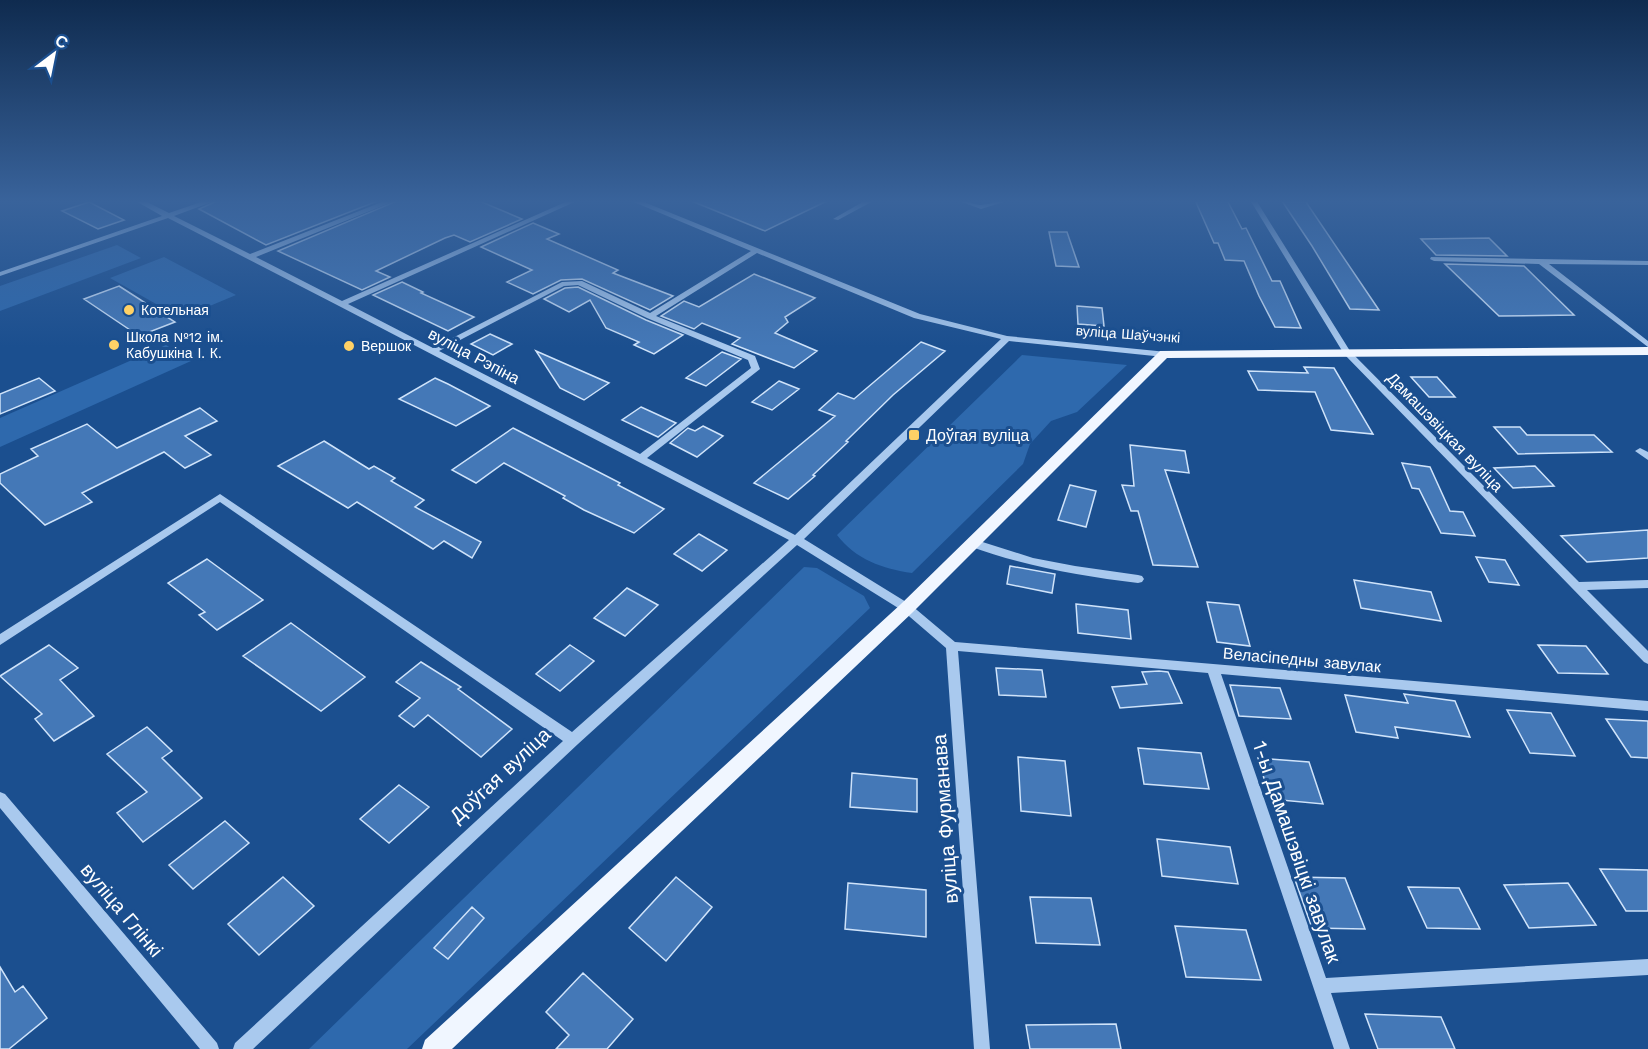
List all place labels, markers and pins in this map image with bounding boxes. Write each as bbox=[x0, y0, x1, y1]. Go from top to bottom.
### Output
place label: Котельная bbox=[141, 302, 209, 318]
marker: Котельная bbox=[122, 303, 136, 317]
place label: Школа №12 ім. Кабушкіна І. К. bbox=[126, 329, 224, 361]
marker: Школа №12 ім. Кабушкіна І. К. bbox=[107, 338, 121, 352]
place label: Вершок bbox=[361, 338, 412, 354]
marker: Вершок bbox=[342, 339, 356, 353]
place label: Доўгая вуліца bbox=[926, 426, 1029, 445]
marker: Доўгая вуліца bbox=[907, 428, 921, 442]

